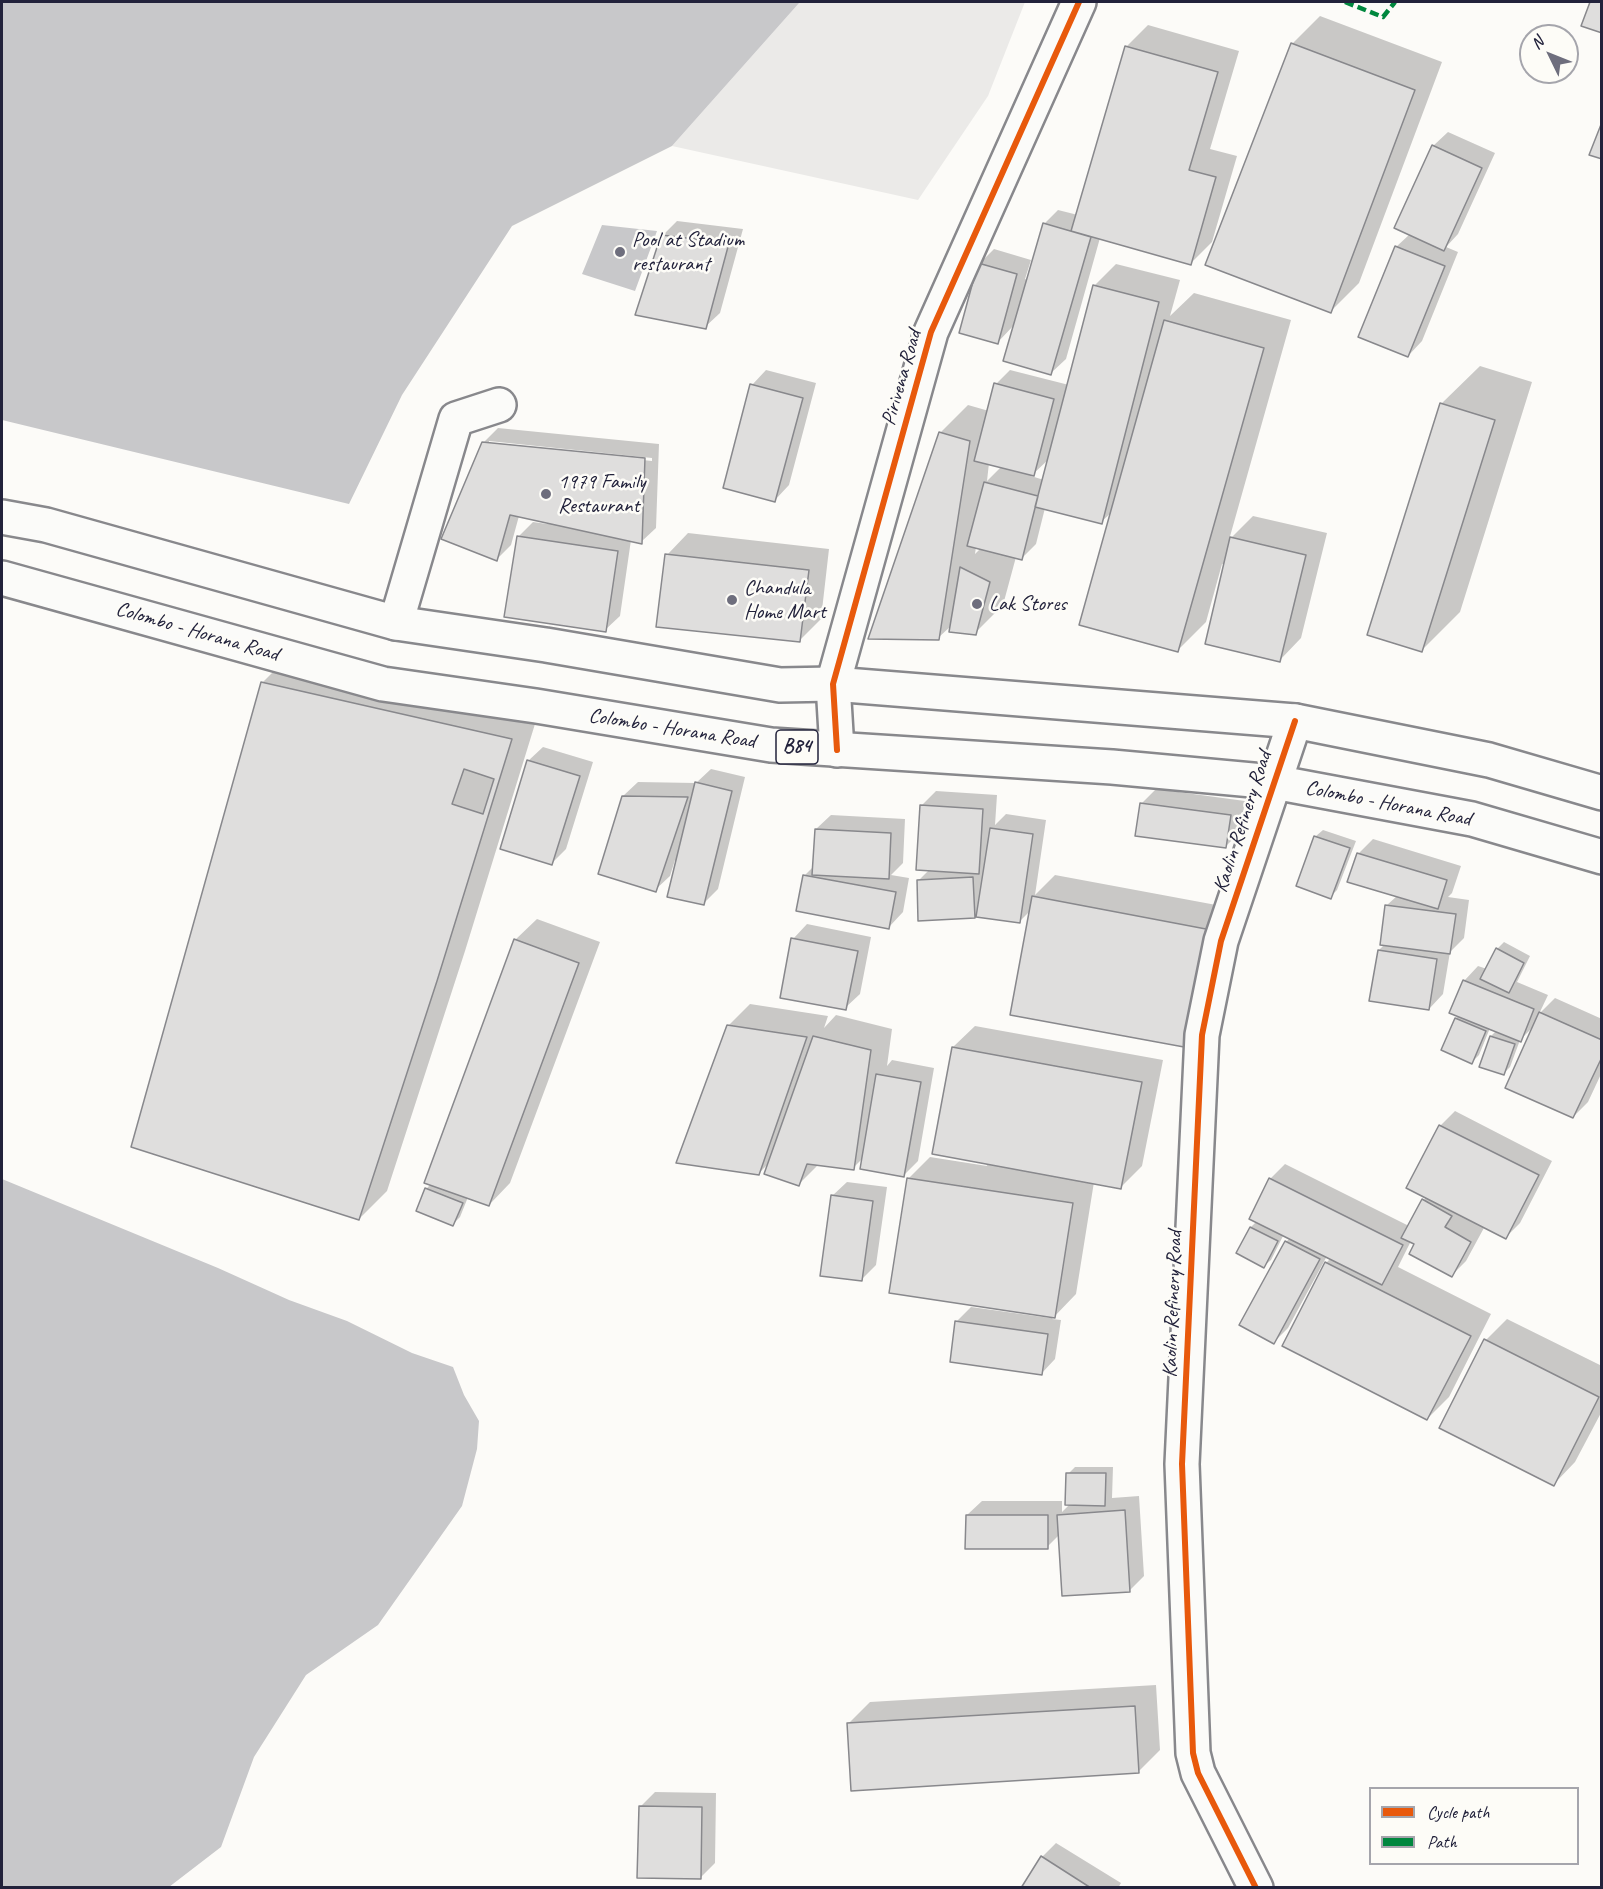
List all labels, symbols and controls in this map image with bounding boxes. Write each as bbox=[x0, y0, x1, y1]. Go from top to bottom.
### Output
north arrow bbox=[1519, 24, 1579, 84]
text: N bbox=[1527, 33, 1548, 54]
place label: Pool at Stadium restaurant bbox=[632, 227, 744, 277]
marker: Pool at Stadium restaurant bbox=[613, 245, 627, 259]
street label: Pirivena Road bbox=[876, 327, 928, 429]
place label: 1979 Family Restaurant bbox=[558, 469, 645, 519]
marker: 1979 Family Restaurant bbox=[539, 487, 553, 501]
place label: Chandula Home Mart bbox=[744, 575, 826, 625]
place label: Lak Stores bbox=[989, 591, 1066, 617]
marker: Chandula Home Mart bbox=[725, 593, 739, 607]
street label: Colombo - Horana Road bbox=[113, 597, 281, 667]
marker: Lak Stores bbox=[970, 597, 984, 611]
street label: Colombo - Horana Road bbox=[587, 703, 757, 755]
road number: B84 bbox=[776, 730, 818, 764]
street label: Kaolin Refinery Road bbox=[1208, 748, 1278, 896]
street label: Colombo - Horana Road bbox=[1303, 776, 1473, 832]
street label: Kaolin Refinery Road bbox=[1158, 1230, 1188, 1378]
legend bbox=[1369, 1787, 1579, 1865]
text: Cycle path bbox=[1427, 1801, 1489, 1823]
text: Path bbox=[1427, 1831, 1457, 1853]

